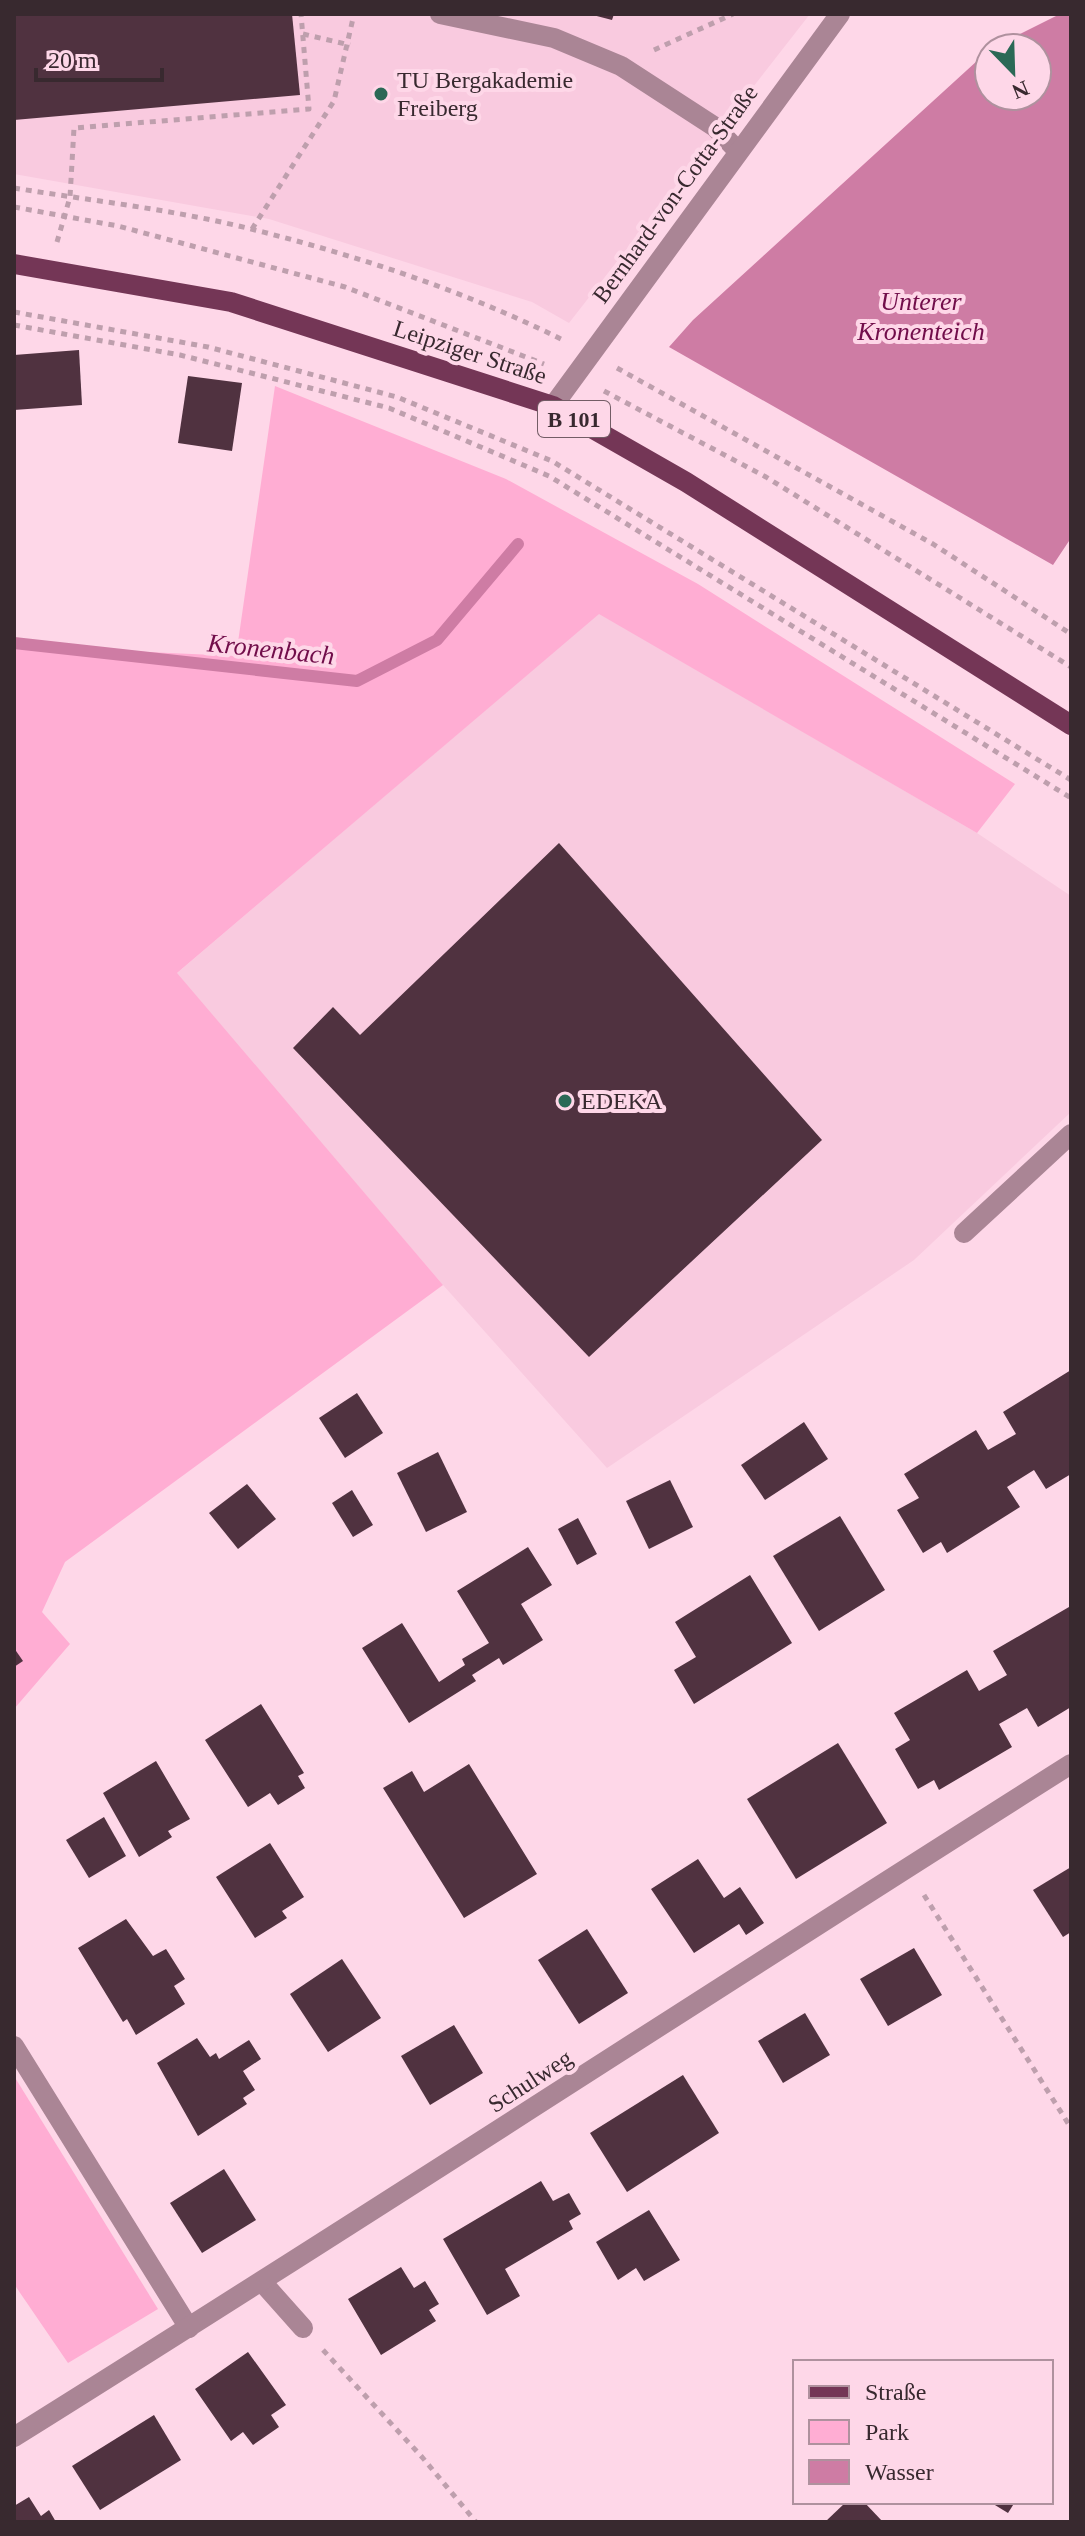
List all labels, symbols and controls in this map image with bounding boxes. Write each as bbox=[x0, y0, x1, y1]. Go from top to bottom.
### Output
scale bar bbox=[36, 32, 162, 82]
north arrow bbox=[973, 32, 1053, 112]
text: 20 m bbox=[48, 47, 97, 73]
place label: TU Bergakademie Freiberg bbox=[397, 67, 573, 121]
text: N bbox=[1008, 75, 1033, 105]
street label: Bernhard-von-Cotta-Straße bbox=[587, 80, 763, 308]
marker: TU Bergakademie Freiberg bbox=[372, 85, 390, 103]
water label: Unterer Kronenteich bbox=[856, 287, 985, 346]
street label: Leipziger Straße bbox=[390, 315, 550, 389]
road number: B 101 bbox=[538, 401, 610, 437]
water label: Kronenbach bbox=[205, 628, 336, 671]
place label: EDEKA bbox=[581, 1088, 663, 1114]
marker: EDEKA bbox=[556, 1092, 574, 1110]
street label: Schulweg bbox=[483, 2044, 577, 2118]
legend bbox=[793, 2360, 1053, 2504]
text: Straße bbox=[865, 2379, 926, 2405]
text: Park bbox=[865, 2419, 909, 2445]
text: Wasser bbox=[865, 2459, 934, 2485]

